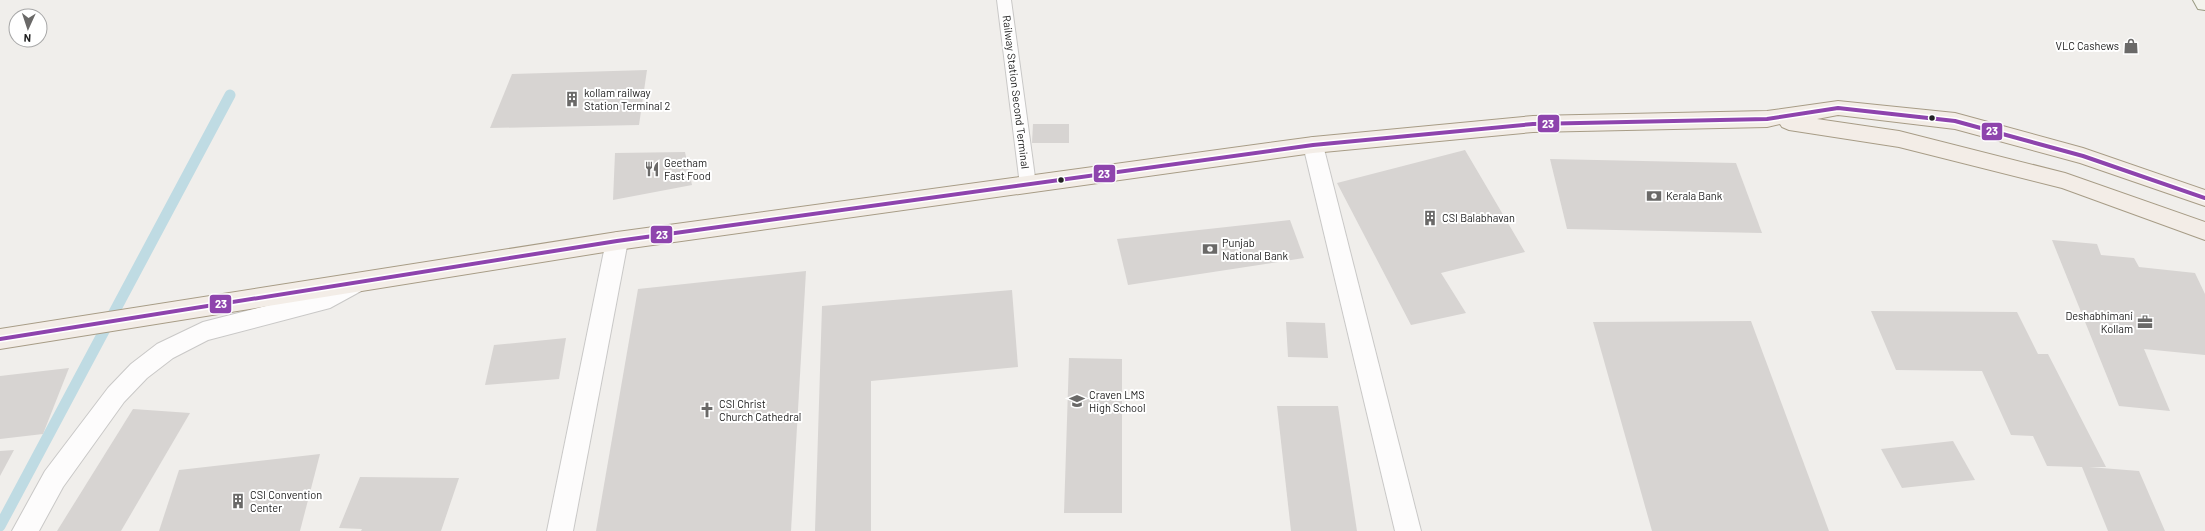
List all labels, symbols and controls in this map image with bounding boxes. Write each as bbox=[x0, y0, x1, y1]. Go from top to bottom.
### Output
north arrow bbox=[8, 8, 48, 48]
street label: Railway Station Second Terminal bbox=[1001, 14, 1032, 169]
text: N bbox=[23, 32, 31, 45]
shop icon: VLC Cashews bbox=[2122, 37, 2140, 55]
place label: VLC Cashews bbox=[2055, 39, 2119, 52]
place label: kollam railway Station Terminal 2 bbox=[584, 86, 670, 112]
building icon: kollam railway Station Terminal 2 bbox=[563, 90, 581, 108]
unlabelled marker bbox=[1927, 113, 1937, 123]
line badge: 23 bbox=[1537, 114, 1560, 133]
text: 23 bbox=[1542, 117, 1554, 130]
line badge: 23 bbox=[1981, 122, 2003, 141]
text: 23 bbox=[1986, 124, 1998, 137]
place label: Geetham Fast Food bbox=[664, 156, 711, 182]
restaurant icon: Geetham Fast Food bbox=[643, 160, 661, 178]
line badge: 23 bbox=[1093, 164, 1116, 183]
text: 23 bbox=[1098, 167, 1110, 180]
unlabelled marker bbox=[1056, 175, 1066, 185]
bank icon: Kerala Bank bbox=[1645, 187, 1663, 205]
place label: Kerala Bank bbox=[1666, 189, 1723, 202]
building icon: CSI Balabhavan bbox=[1421, 209, 1439, 227]
place label: CSI Balabhavan bbox=[1442, 211, 1515, 224]
line badge: 23 bbox=[650, 225, 673, 244]
text: 23 bbox=[656, 228, 668, 241]
place label: Punjab National Bank bbox=[1222, 236, 1288, 262]
bank icon: Punjab National Bank bbox=[1201, 240, 1219, 258]
line badge: 23 bbox=[209, 294, 232, 314]
text: 23 bbox=[215, 297, 227, 310]
place label: Deshabhimani Kollam bbox=[2065, 309, 2133, 335]
office icon: Deshabhimani Kollam bbox=[2136, 313, 2154, 331]
place label: Craven LMS High School bbox=[1089, 388, 1146, 414]
school or university icon: Craven LMS High School bbox=[1068, 392, 1086, 410]
place label: CSI Christ Church Cathedral bbox=[719, 397, 801, 423]
church icon: CSI Christ Church Cathedral bbox=[698, 401, 716, 419]
place label: CSI Convention Center bbox=[250, 488, 322, 514]
building icon: CSI Convention Center bbox=[229, 492, 247, 510]

